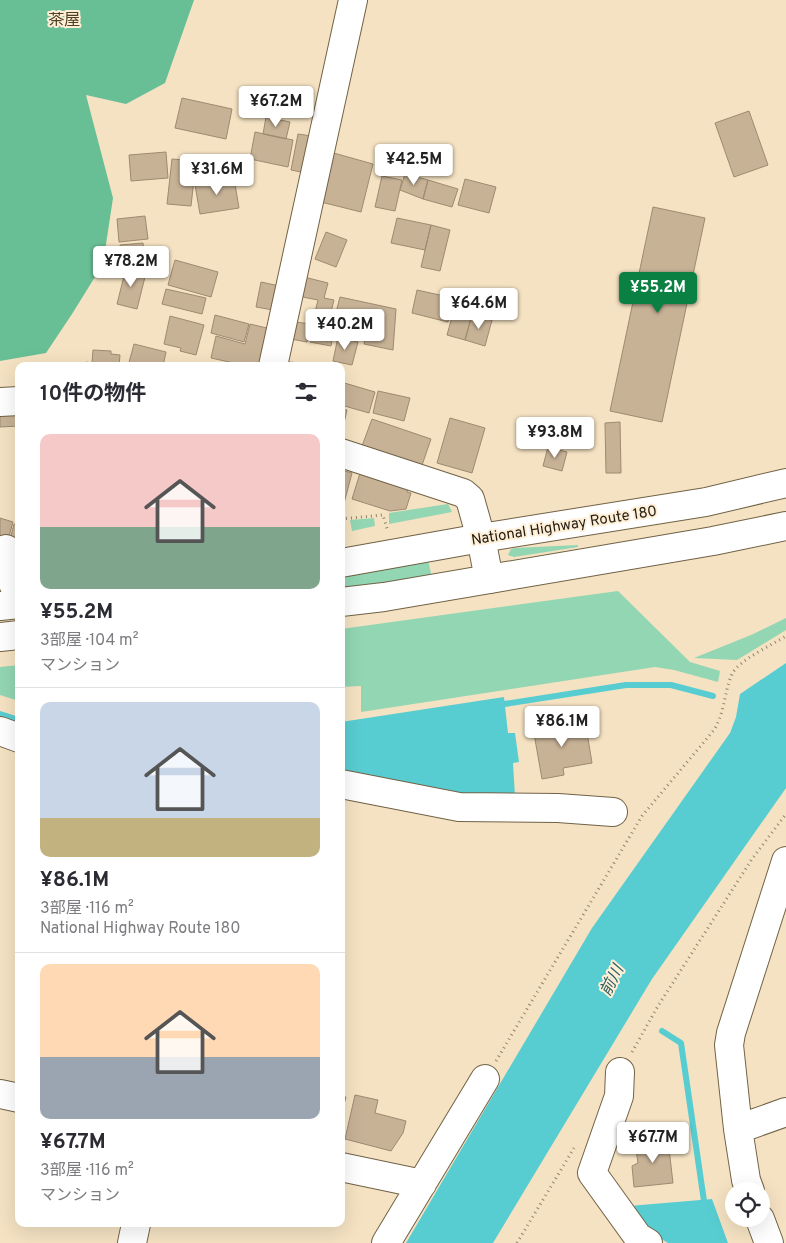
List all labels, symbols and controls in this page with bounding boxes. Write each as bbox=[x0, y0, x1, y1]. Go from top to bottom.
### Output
district label: 茶屋 bbox=[48, 11, 80, 31]
pin: ¥67.2M bbox=[235, 86, 317, 128]
text: ¥67.2M bbox=[250, 92, 302, 112]
pin: ¥42.5M bbox=[373, 144, 455, 186]
text: ¥42.5M bbox=[386, 150, 442, 170]
pin: ¥31.6M bbox=[176, 154, 258, 196]
text: ¥31.6M bbox=[191, 160, 243, 180]
pin: ¥78.2M bbox=[90, 246, 172, 288]
text: ¥78.2M bbox=[104, 252, 158, 272]
pin: ¥55.2M bbox=[617, 272, 699, 314]
text: ¥55.2M bbox=[630, 278, 686, 298]
pin: ¥64.6M bbox=[438, 288, 520, 330]
text: ¥64.6M bbox=[451, 294, 507, 314]
pin: ¥40.2M bbox=[304, 308, 386, 351]
text: ¥40.2M bbox=[316, 315, 374, 335]
icon: filters bbox=[292, 378, 320, 406]
text: 10件の物件 bbox=[40, 381, 146, 408]
pin: ¥93.8M bbox=[514, 416, 596, 459]
text: ¥93.8M bbox=[527, 423, 583, 443]
icon: home bbox=[135, 466, 225, 556]
street label: National Highway Route 180 bbox=[470, 502, 659, 551]
text: ¥55.2M bbox=[40, 599, 113, 626]
text: 3部屋 · 104 m² bbox=[40, 631, 138, 651]
text: マンション bbox=[40, 656, 120, 676]
pin: ¥86.1M bbox=[521, 706, 603, 748]
text: ¥86.1M bbox=[536, 712, 588, 732]
icon: home bbox=[135, 734, 225, 824]
text: ¥86.1M bbox=[40, 867, 109, 894]
text: 3部屋 · 116 m² bbox=[40, 899, 134, 919]
text: National Highway Route 180 bbox=[40, 919, 240, 939]
water label: 前川 bbox=[597, 960, 630, 1000]
icon: home bbox=[135, 997, 225, 1087]
pin: ¥67.7M bbox=[612, 1122, 694, 1164]
text: ¥67.7M bbox=[628, 1128, 678, 1148]
text: ¥67.7M bbox=[40, 1129, 106, 1156]
text: 3部屋 · 116 m² bbox=[40, 1161, 134, 1181]
map controls bbox=[725, 1182, 770, 1227]
button: locate bbox=[725, 1182, 770, 1227]
text: マンション bbox=[40, 1186, 120, 1206]

